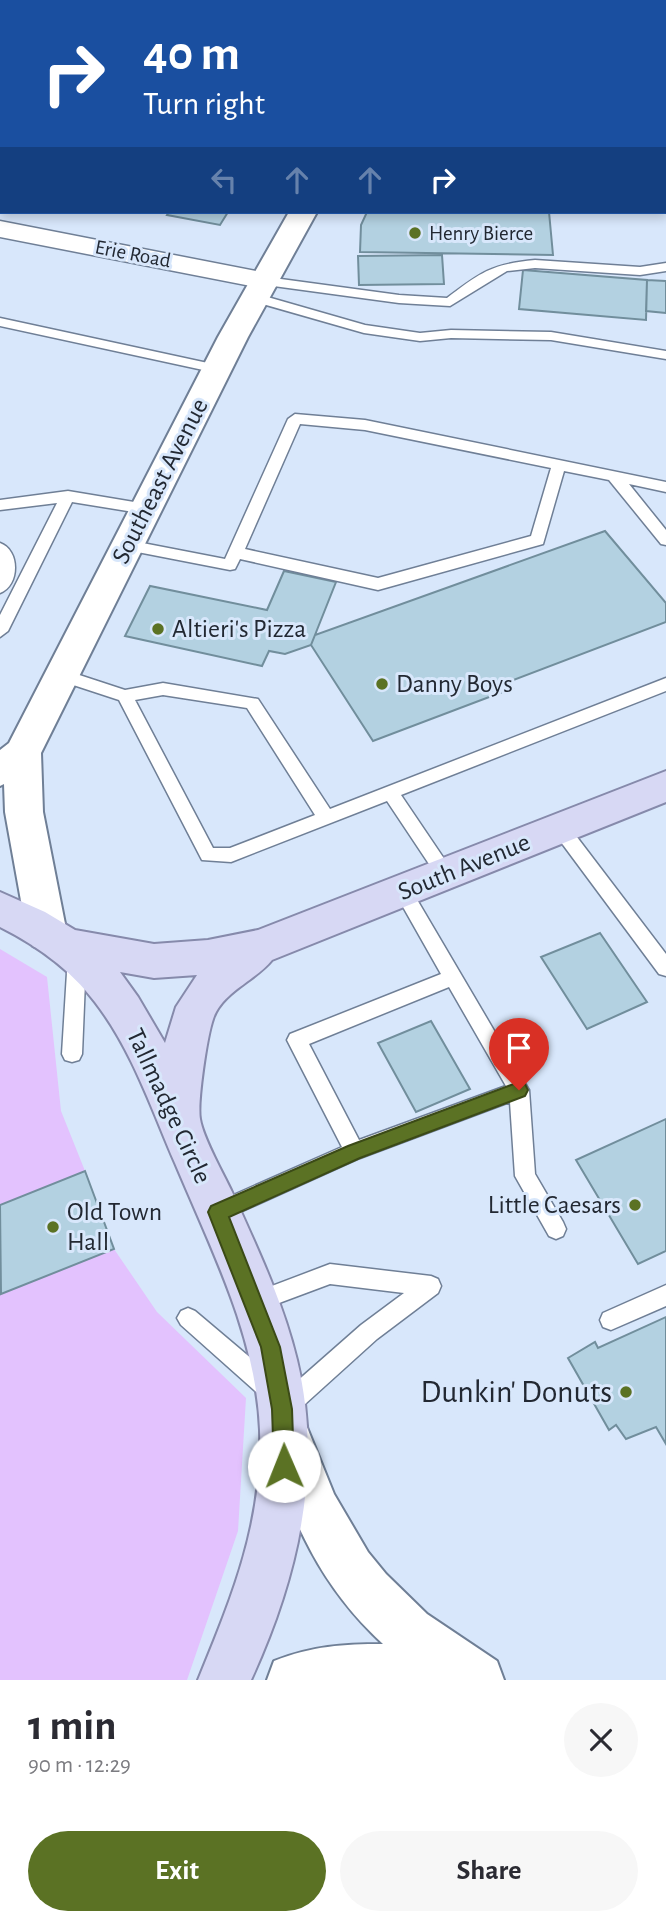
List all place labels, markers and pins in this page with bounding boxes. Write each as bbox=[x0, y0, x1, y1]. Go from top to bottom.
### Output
place label: Henry Bierce bbox=[429, 223, 533, 244]
marker: Henry Bierce bbox=[407, 225, 423, 241]
place label: Altieri's Pizza bbox=[172, 616, 306, 642]
marker: Altieri's Pizza bbox=[150, 621, 166, 637]
place label: Danny Boys bbox=[396, 671, 513, 697]
marker: Danny Boys bbox=[374, 676, 390, 692]
pin bbox=[489, 1018, 549, 1090]
place label: Little Caesars bbox=[488, 1192, 621, 1218]
marker: Little Caesars bbox=[627, 1197, 643, 1213]
place label: Old Town Hall bbox=[67, 1199, 162, 1255]
marker: Old Town Hall bbox=[45, 1219, 61, 1235]
place label: Dunkin' Donuts bbox=[420, 1376, 612, 1408]
marker: Dunkin' Donuts bbox=[618, 1384, 634, 1400]

